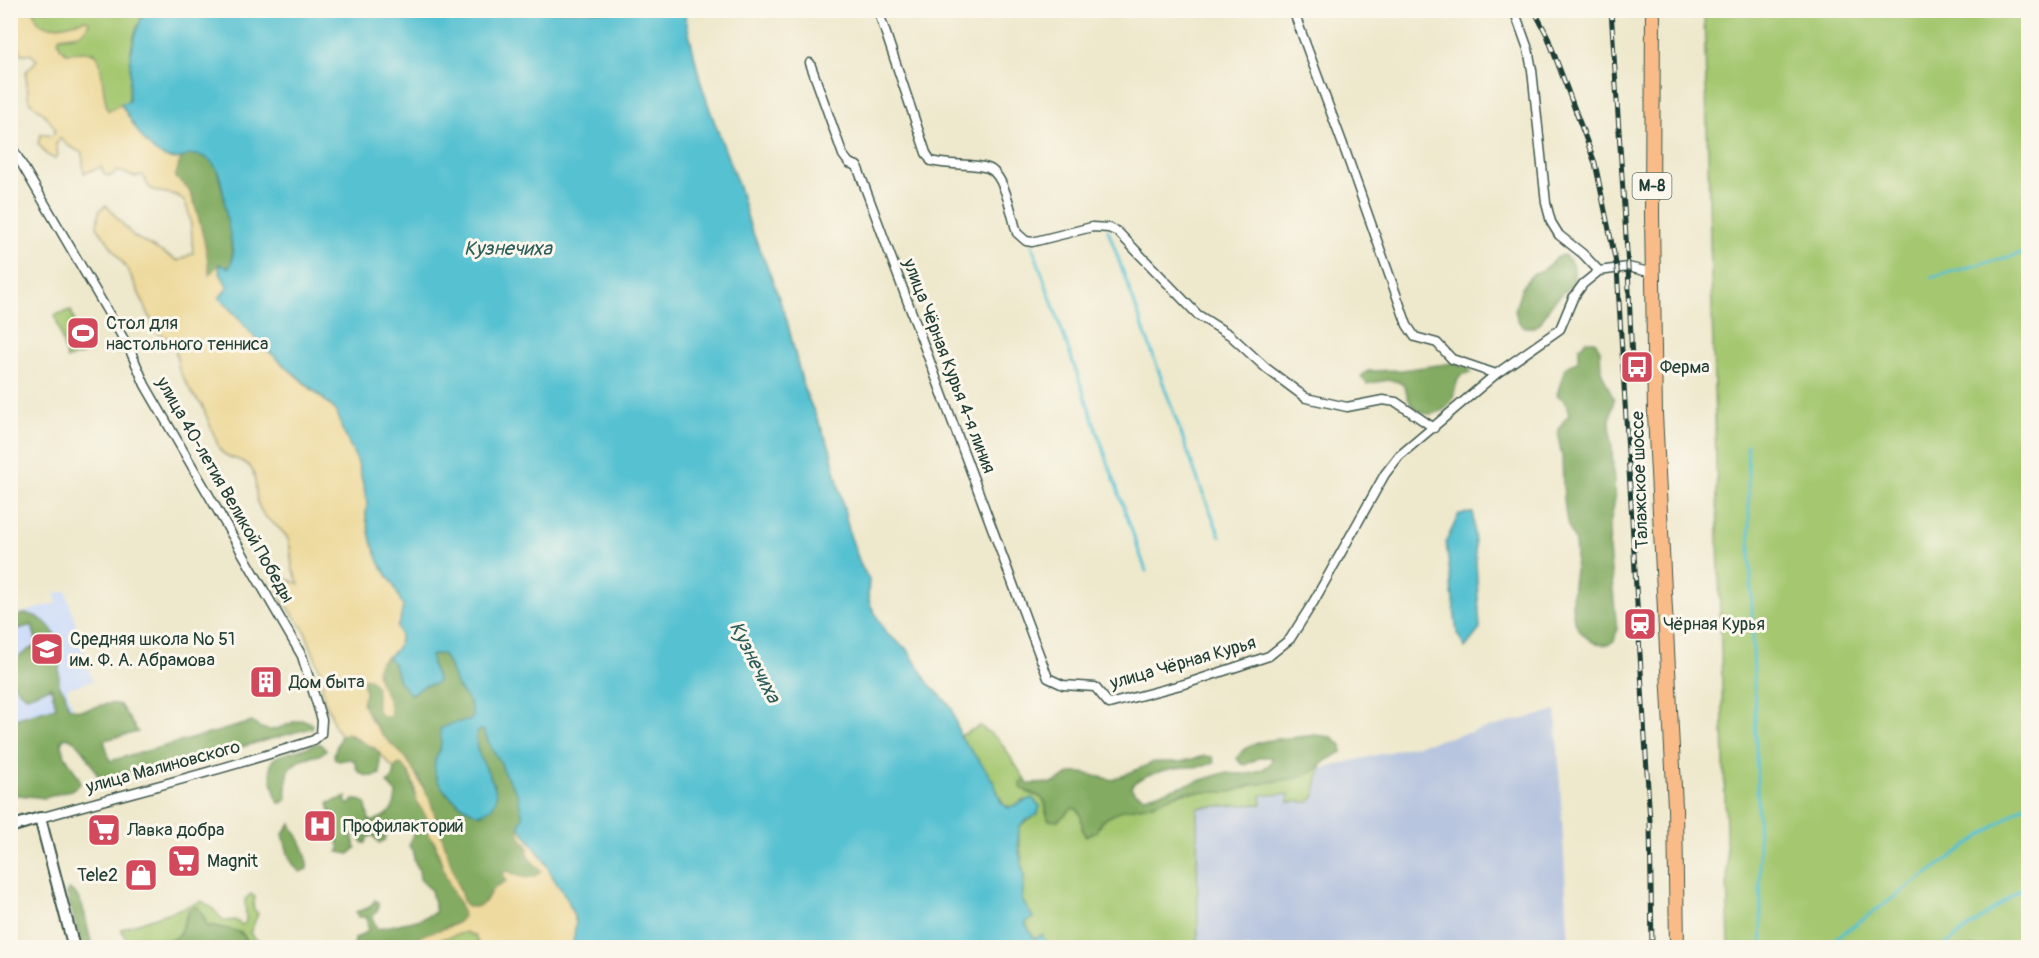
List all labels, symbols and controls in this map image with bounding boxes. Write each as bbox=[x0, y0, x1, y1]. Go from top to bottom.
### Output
road number: М-8 bbox=[1632, 173, 1672, 199]
water label: Кузнечиха bbox=[464, 236, 554, 261]
street label: улица Чёрная Курья 4-я линия bbox=[897, 254, 1001, 477]
place label: Стол для настольного тенниса bbox=[106, 312, 268, 356]
sports icon: Стол для настольного тенниса bbox=[65, 315, 101, 351]
bus stop icon: Ферма bbox=[1619, 349, 1655, 385]
place label: Ферма bbox=[1660, 356, 1710, 379]
street label: улица 40-летия Великой Победы bbox=[150, 372, 299, 607]
street label: Талажское шоссе bbox=[1626, 410, 1654, 549]
station icon: Чёрная Курья bbox=[1622, 606, 1658, 642]
place label: Чёрная Курья bbox=[1663, 613, 1765, 636]
water label: Кузнечиха bbox=[724, 617, 787, 708]
place label: Средняя школа № 51 им. Ф. А. Абрамова bbox=[70, 628, 235, 672]
school or university icon: Средняя школа № 51 им. Ф. А. Абрамова bbox=[29, 631, 65, 667]
street label: улица Чёрная Курья bbox=[1106, 631, 1259, 695]
building icon: Дом быта bbox=[248, 664, 284, 700]
place label: Дом быта bbox=[288, 671, 365, 694]
street label: улица Малиновского bbox=[82, 735, 243, 799]
hospital icon: Профилакторий bbox=[302, 808, 338, 844]
supermarket icon: Лавка добра bbox=[86, 812, 122, 848]
place label: Профилакторий bbox=[343, 815, 464, 838]
place label: Лавка добра bbox=[126, 819, 224, 842]
supermarket icon: Magnit bbox=[166, 843, 202, 879]
place label: Magnit bbox=[207, 850, 259, 873]
shop icon: Tele2 bbox=[123, 857, 159, 893]
place label: Tele2 bbox=[77, 864, 118, 887]

